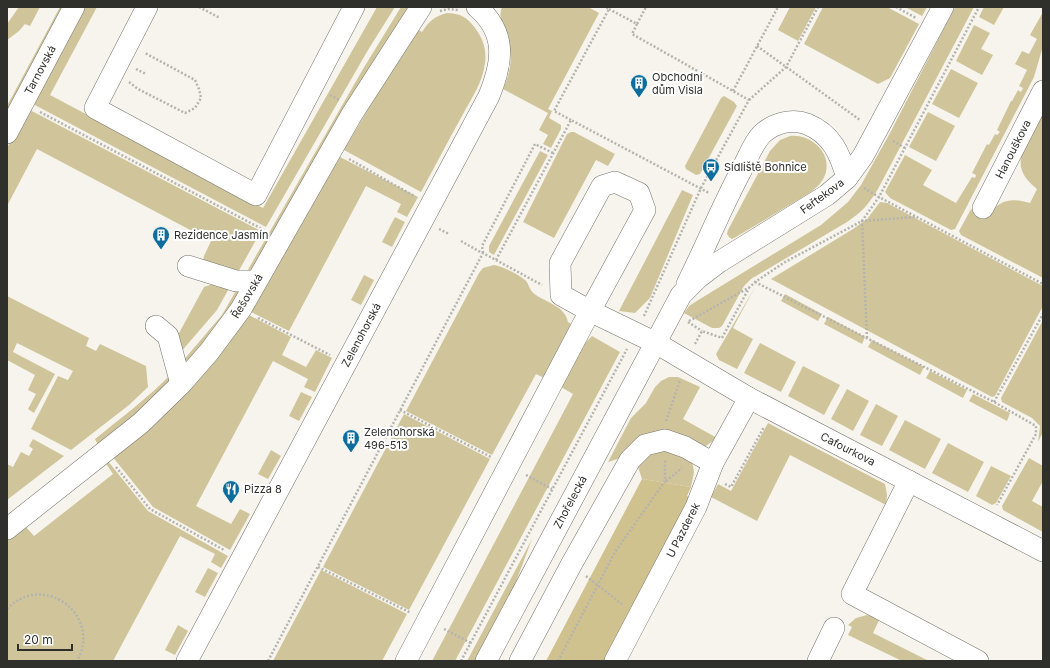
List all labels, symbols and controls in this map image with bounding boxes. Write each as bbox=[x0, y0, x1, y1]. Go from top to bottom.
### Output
street label: Tarnovská bbox=[21, 43, 59, 97]
place label: Obchodní dům Visla bbox=[652, 70, 703, 97]
building icon: Obchodní dům Visla bbox=[629, 73, 649, 98]
street label: Hanouškova bbox=[992, 117, 1034, 181]
bus stop icon: Sídliště Bohnice bbox=[701, 157, 721, 182]
place label: Sídliště Bohnice bbox=[724, 160, 807, 174]
street label: Feřtekova bbox=[797, 175, 847, 217]
building icon: Rezidence Jasmín bbox=[151, 225, 171, 250]
place label: Rezidence Jasmín bbox=[174, 228, 268, 242]
street label: Řešovská bbox=[228, 271, 266, 321]
street label: Zelenohorská bbox=[338, 300, 384, 370]
place label: Zelenohorská 496-513 bbox=[364, 425, 435, 452]
building icon: Zelenohorská 496-513 bbox=[341, 428, 361, 453]
street label: Cafourkova bbox=[818, 429, 878, 469]
street label: Zhořelecká bbox=[550, 473, 590, 531]
restaurant icon: Pizza 8 bbox=[221, 479, 241, 504]
place label: Pizza 8 bbox=[244, 482, 282, 496]
street label: U Pazderek bbox=[663, 500, 703, 560]
scale bar bbox=[18, 626, 72, 652]
text: 20 m bbox=[24, 632, 53, 647]

